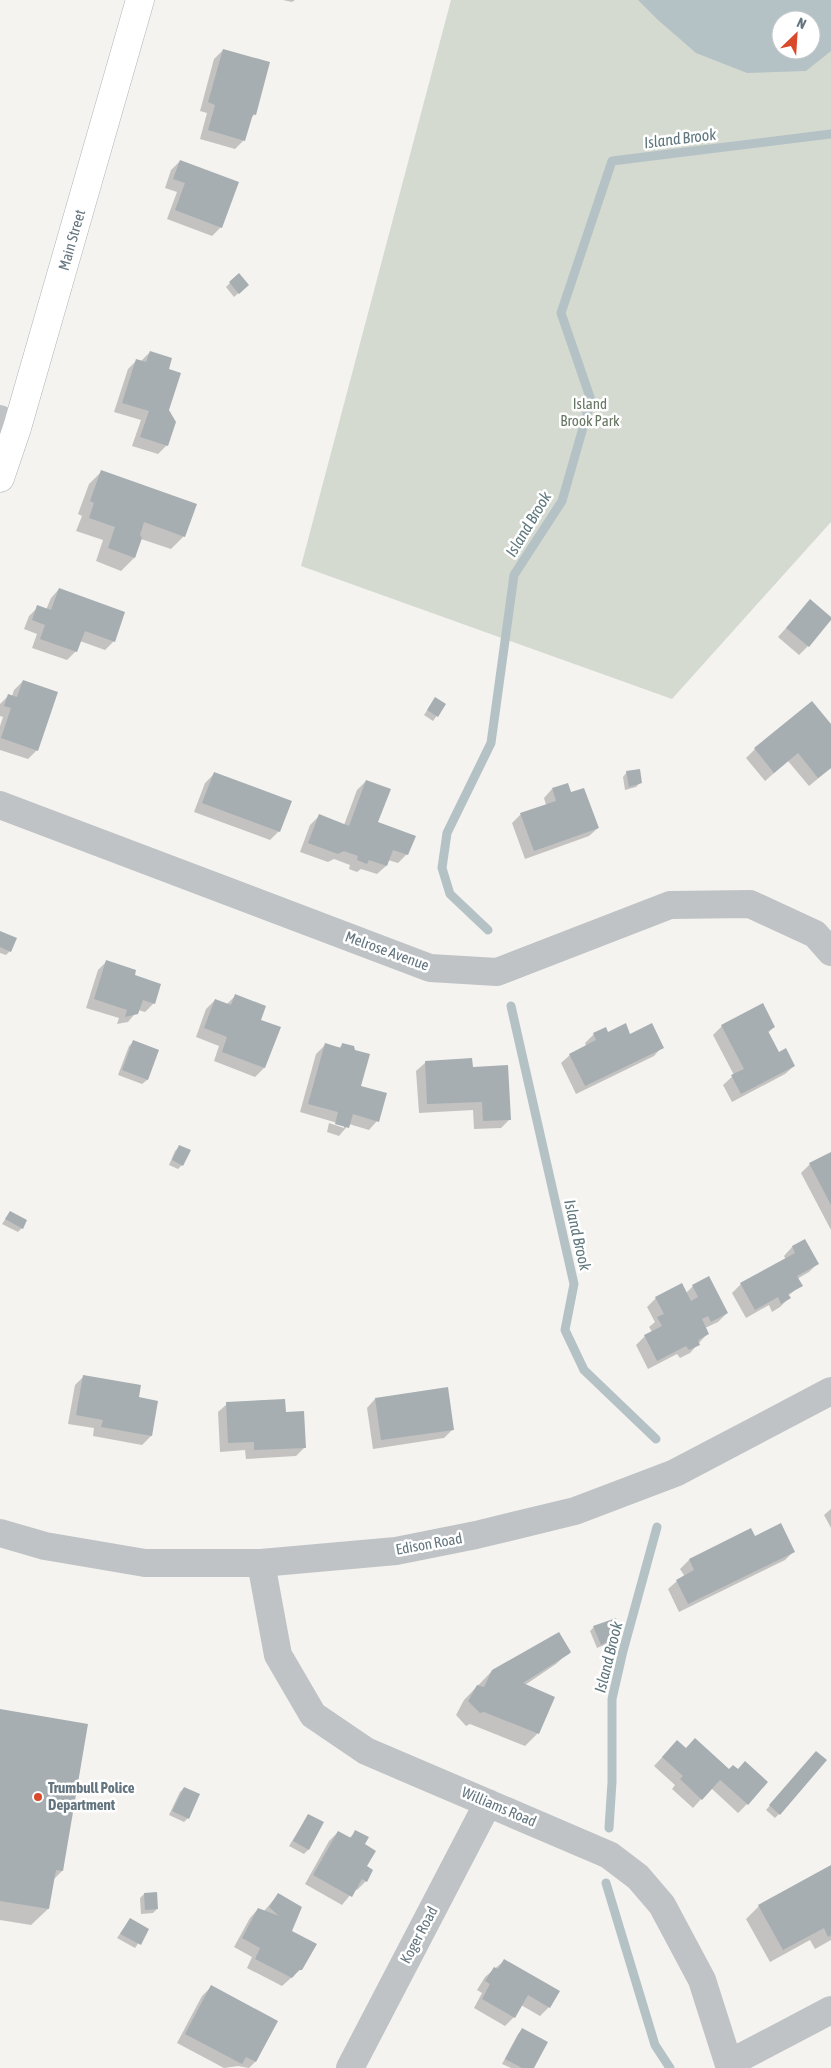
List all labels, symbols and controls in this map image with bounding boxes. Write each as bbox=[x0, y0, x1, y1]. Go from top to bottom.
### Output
north arrow bbox=[771, 10, 821, 60]
text: N bbox=[794, 14, 809, 32]
water label: Island Brook bbox=[643, 125, 718, 151]
street label: Main Street bbox=[55, 207, 88, 272]
park label: Island Brook Park bbox=[560, 395, 620, 429]
water label: Island Brook bbox=[502, 487, 555, 560]
street label: Melrose Avenue bbox=[343, 927, 432, 974]
water label: Island Brook bbox=[561, 1198, 595, 1273]
street label: Edison Road bbox=[394, 1529, 464, 1558]
water label: Island Brook bbox=[590, 1619, 626, 1694]
place label: Trumbull Police Department bbox=[48, 1779, 135, 1813]
street label: Williams Road bbox=[459, 1783, 539, 1830]
marker: Trumbull Police Department bbox=[32, 1791, 44, 1803]
street label: Koger Road bbox=[396, 1903, 441, 1966]

